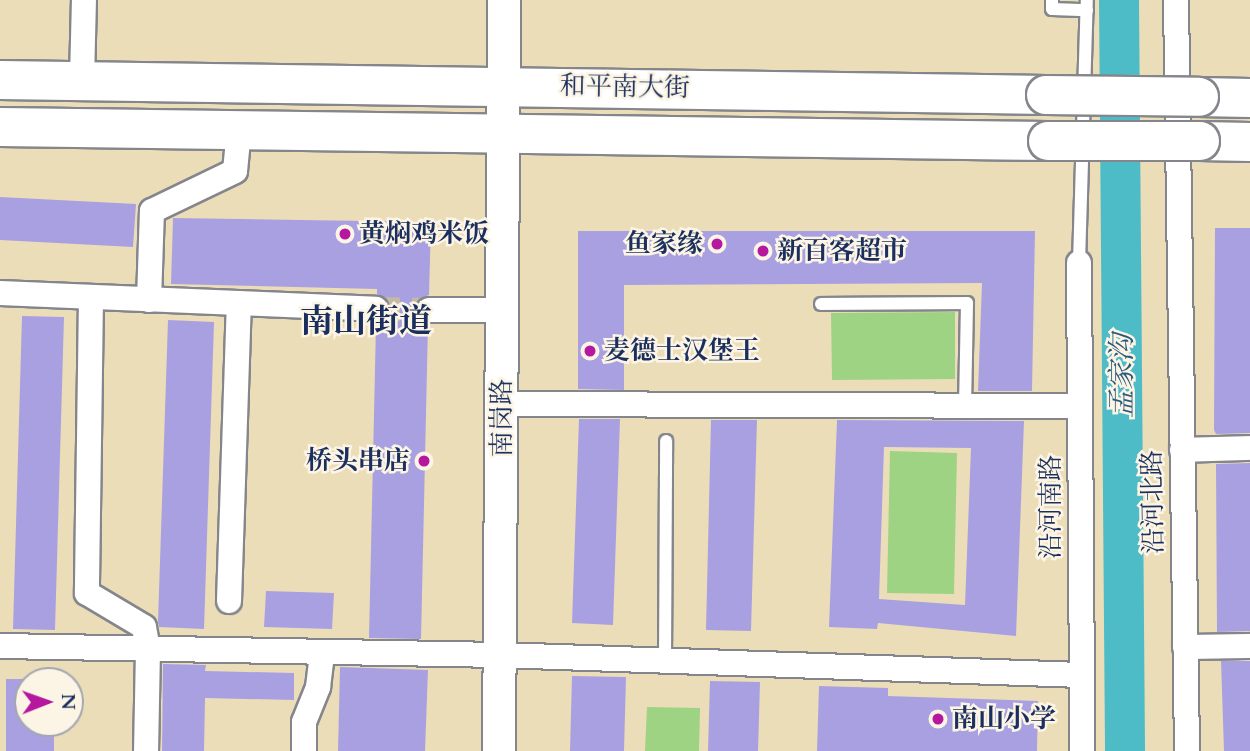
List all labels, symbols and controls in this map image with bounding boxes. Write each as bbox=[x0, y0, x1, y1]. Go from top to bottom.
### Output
street label: 和平南大街 bbox=[560, 70, 690, 104]
place label: 黄焖鸡米饭 bbox=[359, 218, 489, 250]
marker: 黄焖鸡米饭 bbox=[337, 226, 353, 242]
place label: 鱼家缘 bbox=[625, 228, 703, 260]
place label: 新百客超市 bbox=[777, 235, 907, 267]
marker: 鱼家缘 bbox=[709, 236, 725, 252]
marker: 新百客超市 bbox=[755, 243, 771, 259]
district label: 南山街道 bbox=[300, 302, 432, 342]
water label: 孟家沟 bbox=[1105, 334, 1139, 418]
place label: 麦德士汉堡王 bbox=[604, 335, 760, 367]
marker: 麦德士汉堡王 bbox=[582, 343, 598, 359]
street label: 南岗路 bbox=[486, 379, 518, 457]
place label: 桥头串店 bbox=[306, 445, 410, 477]
street label: 沿河北路 bbox=[1136, 450, 1170, 554]
marker: 桥头串店 bbox=[416, 453, 432, 469]
street label: 沿河南路 bbox=[1035, 455, 1067, 559]
north arrow bbox=[14, 667, 84, 737]
text: N bbox=[55, 693, 81, 710]
place label: 南山小学 bbox=[952, 703, 1056, 735]
marker: 南山小学 bbox=[930, 711, 946, 727]

